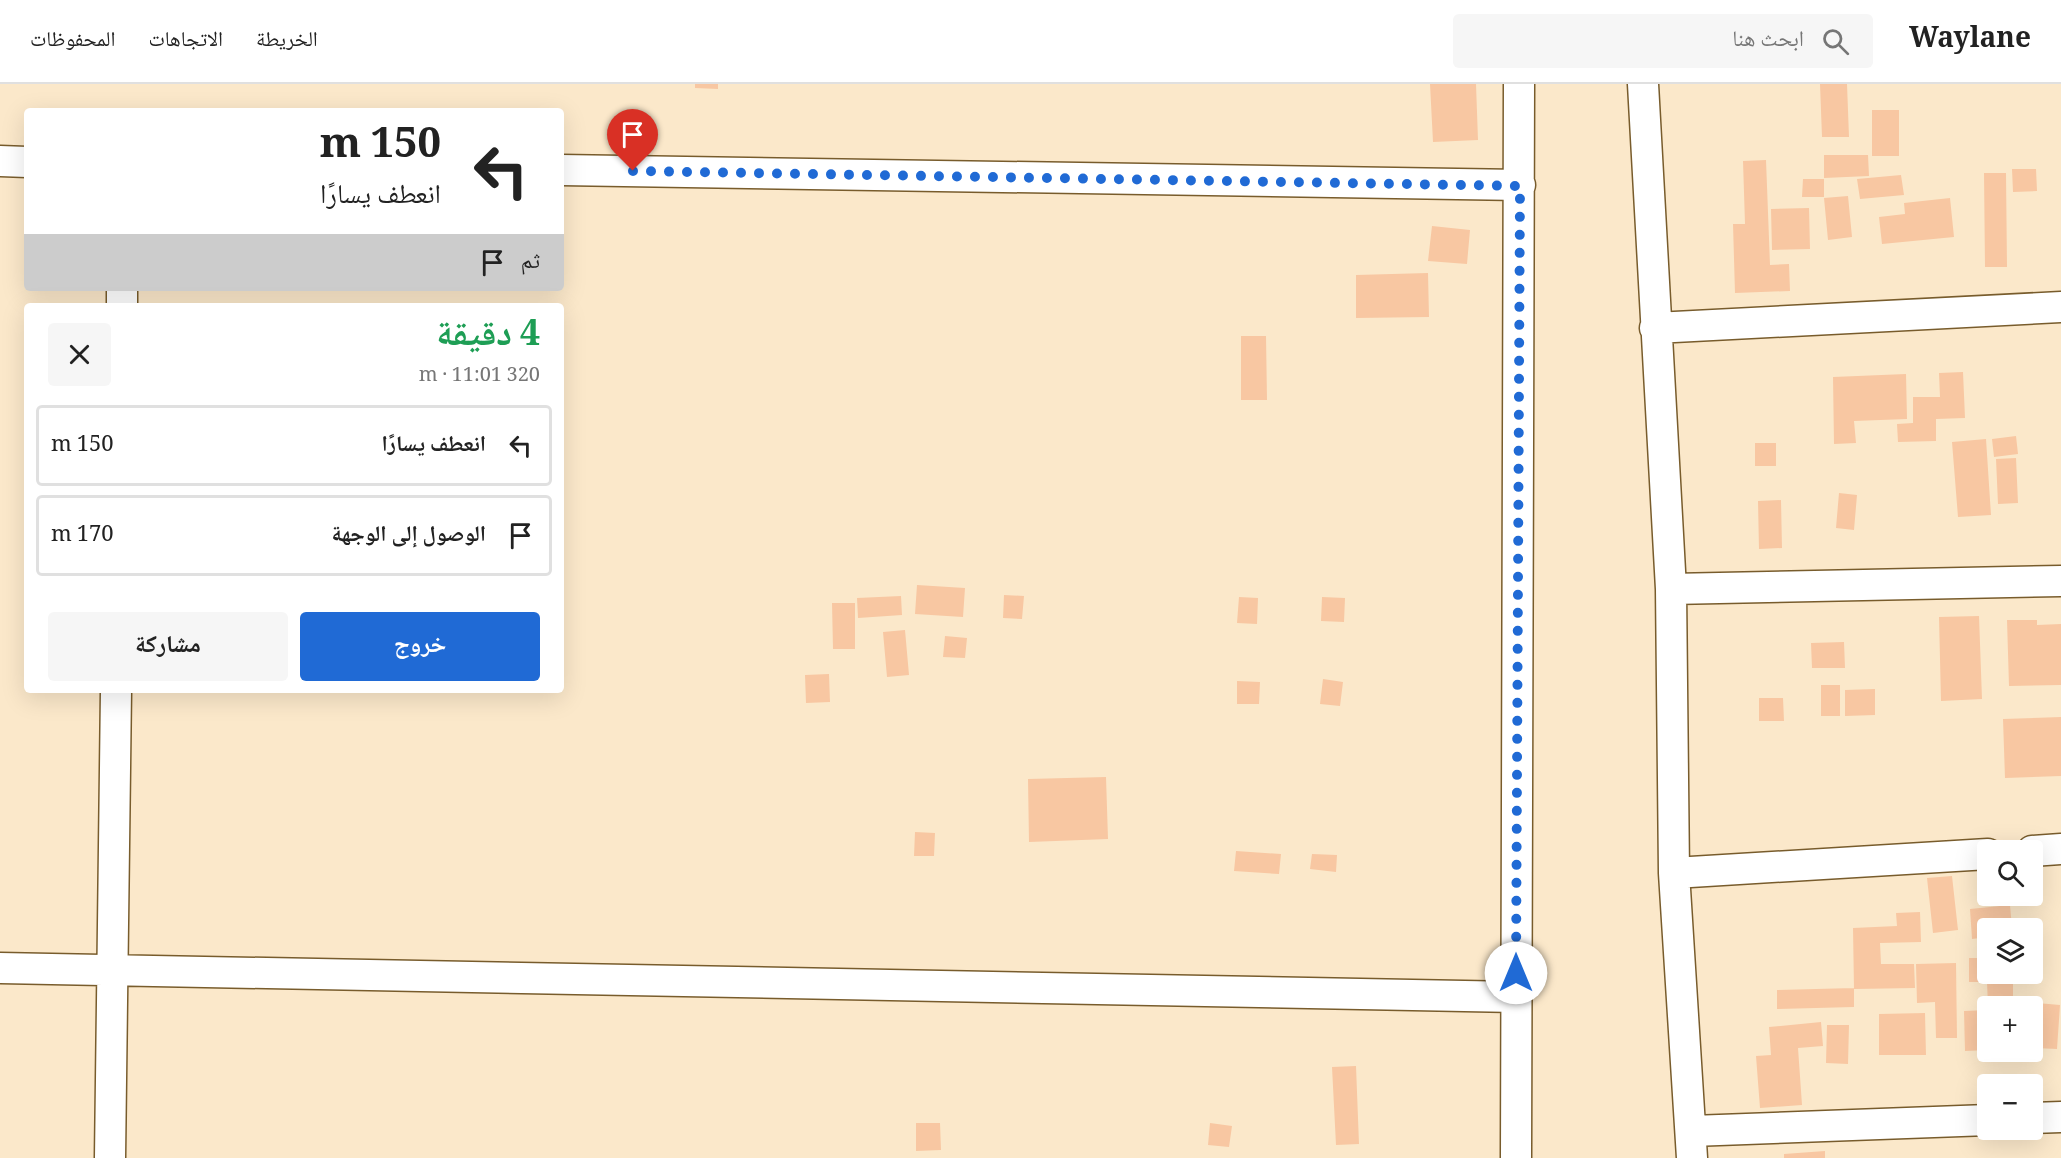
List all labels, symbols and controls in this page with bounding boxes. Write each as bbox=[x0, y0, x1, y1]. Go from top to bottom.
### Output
search box bbox=[1453, 14, 1873, 68]
text: Waylane bbox=[1909, 17, 2031, 65]
text: ابحث هنا bbox=[1732, 22, 1804, 60]
text: المحفوظات bbox=[30, 24, 115, 59]
text: الاتجاهات bbox=[148, 24, 223, 59]
text: الخريطة bbox=[256, 24, 318, 59]
icon: search bbox=[1819, 25, 1852, 58]
pin bbox=[607, 109, 658, 171]
text: 150 m bbox=[320, 112, 441, 184]
icon: arrive bbox=[616, 118, 649, 151]
icon: left bbox=[462, 132, 540, 210]
text: انعطف يسارًا bbox=[320, 174, 441, 220]
text: ثم bbox=[521, 244, 540, 282]
icon: arrive bbox=[476, 246, 509, 279]
text: 4 دقيقة bbox=[436, 307, 540, 368]
button: close bbox=[48, 323, 111, 386]
text: 320 m · 11:01 bbox=[419, 360, 540, 394]
text: 150 m bbox=[51, 427, 114, 465]
text: انعطف يسارًا bbox=[381, 427, 486, 465]
icon: left bbox=[504, 429, 537, 462]
text: 170 m bbox=[51, 517, 114, 555]
text: الوصول إلى الوجهة bbox=[332, 517, 486, 555]
icon: arrive bbox=[504, 519, 537, 552]
button: مشاركة bbox=[48, 612, 288, 681]
button: خروج bbox=[300, 612, 540, 681]
map controls bbox=[1977, 840, 2043, 1140]
button: search bbox=[1977, 840, 2043, 906]
button: layers bbox=[1977, 918, 2043, 984]
position arrow bbox=[1484, 941, 1548, 1005]
button: + bbox=[1977, 996, 2043, 1062]
button: − bbox=[1977, 1074, 2043, 1140]

